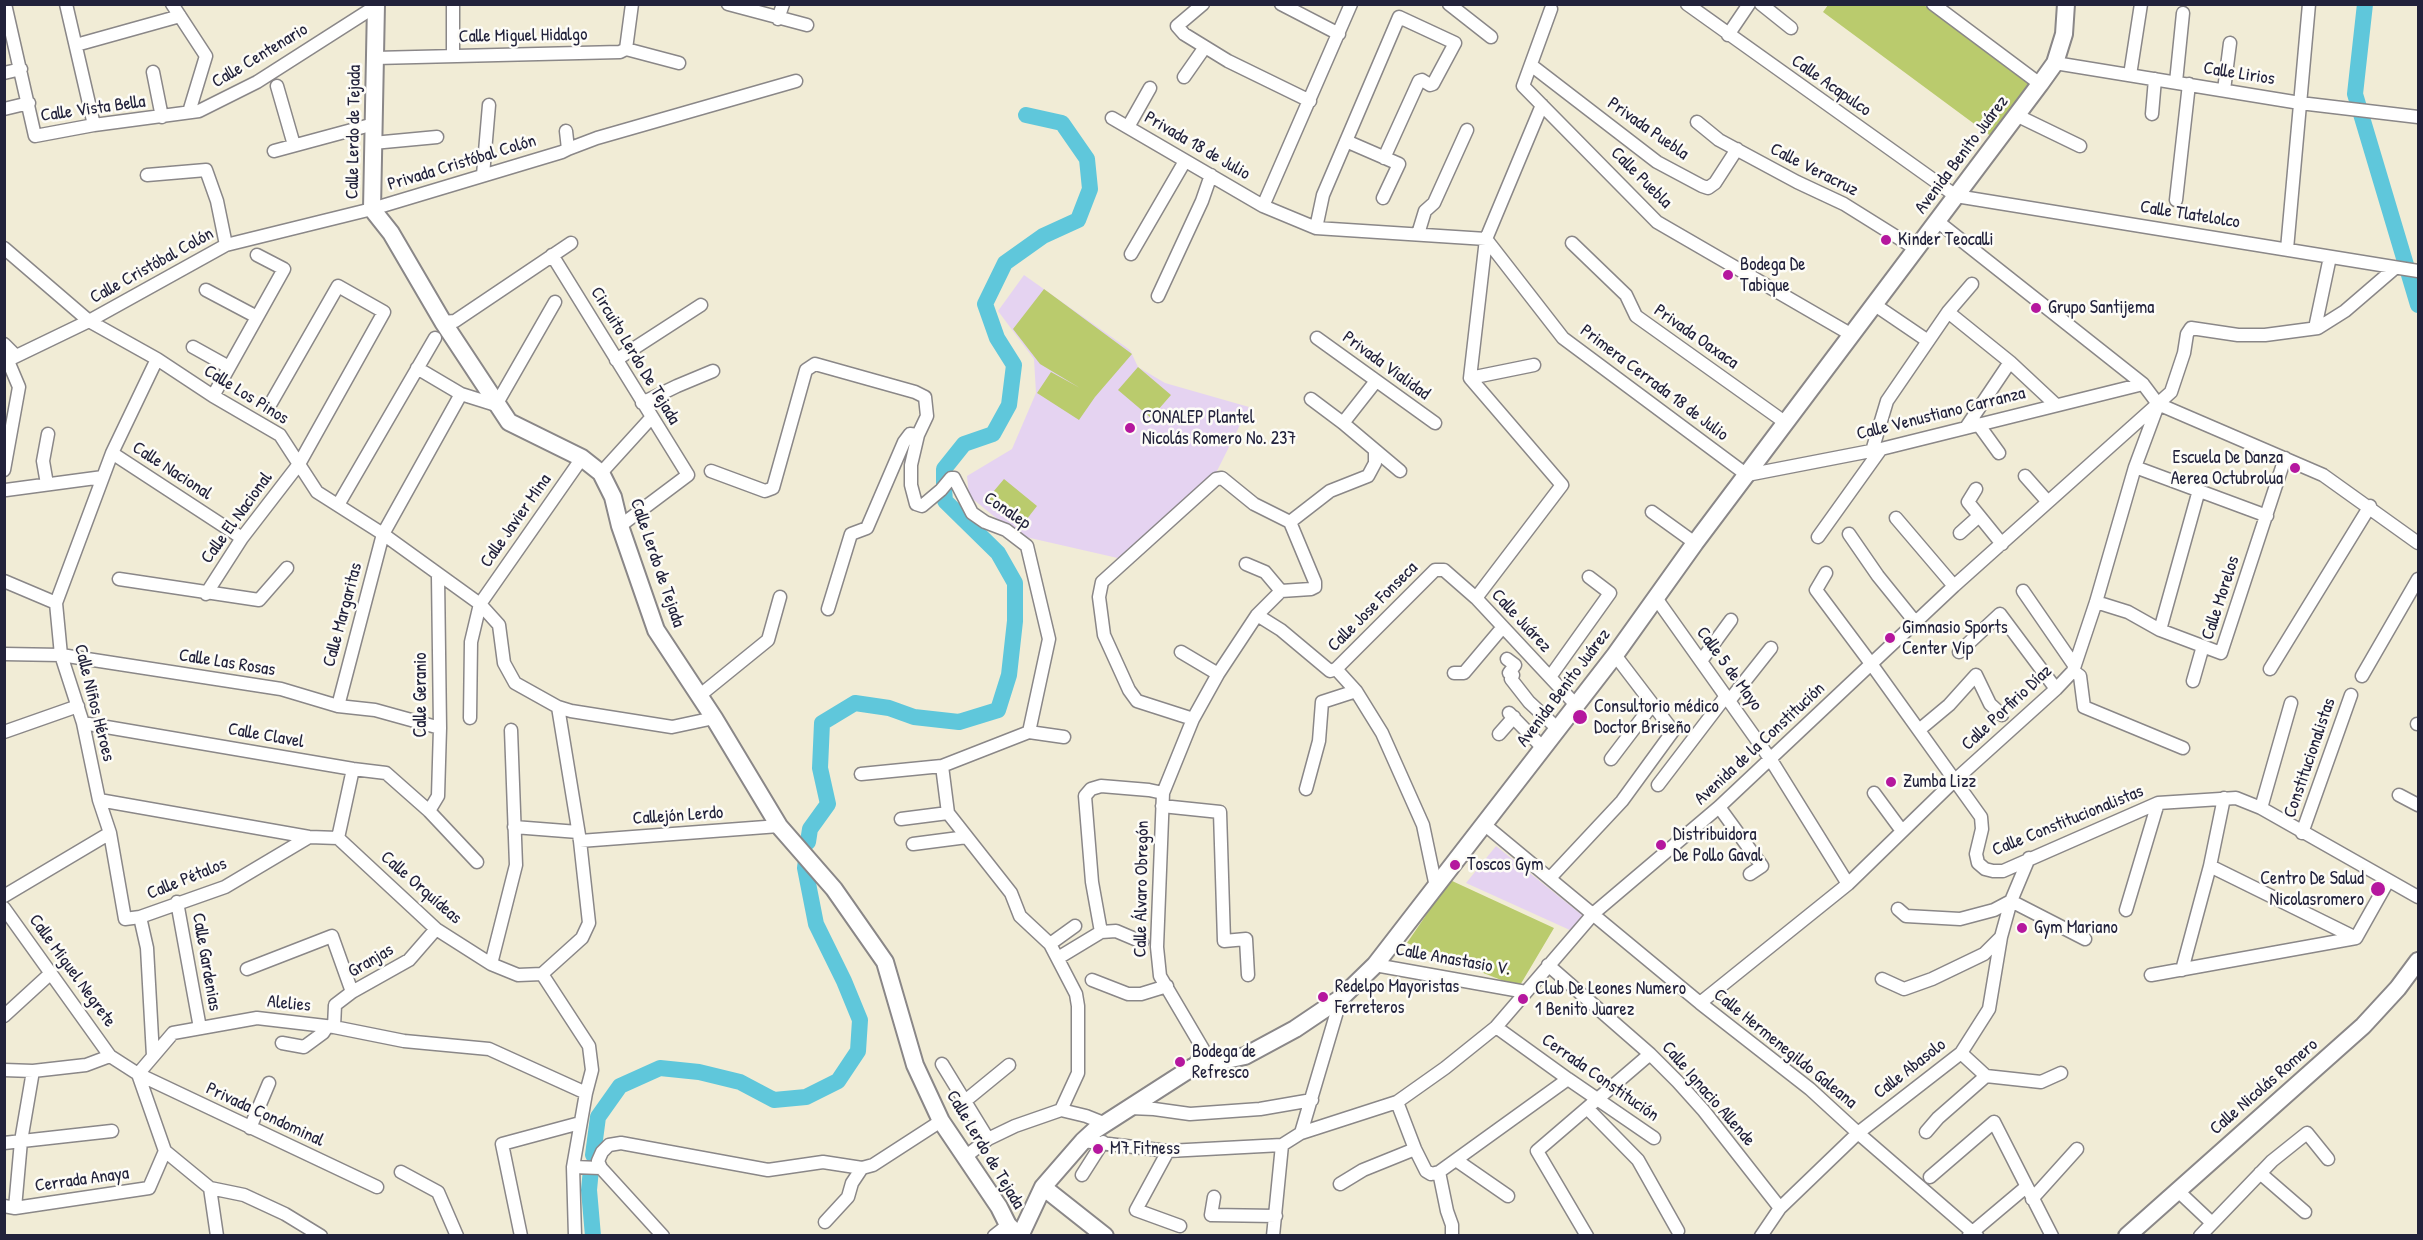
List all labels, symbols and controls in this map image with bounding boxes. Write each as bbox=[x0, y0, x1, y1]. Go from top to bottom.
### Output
street label: Calle Centenario bbox=[208, 19, 312, 93]
street label: Calle Miguel Hidalgo bbox=[459, 24, 587, 48]
street label: Calle Acapulco bbox=[1787, 51, 1875, 121]
street label: Calle Lirios bbox=[2202, 58, 2276, 90]
street label: Calle Lerdo de Tejada bbox=[342, 65, 366, 199]
street label: Calle Vista Bella bbox=[39, 91, 147, 127]
street label: Avenida Benito Juárez bbox=[1911, 92, 2013, 218]
street label: Privada Puebla bbox=[1603, 93, 1693, 165]
street label: Privada 18 de Julio bbox=[1140, 107, 1254, 185]
street label: Privada Cristóbal Colón bbox=[385, 130, 539, 196]
street label: Calle Veracruz bbox=[1766, 139, 1862, 201]
street label: Calle Puebla bbox=[1606, 143, 1676, 213]
street label: Calle Tlatelolco bbox=[2139, 196, 2241, 234]
street label: Calle Cristóbal Colón bbox=[86, 223, 218, 309]
place label: Kinder Teocalli bbox=[1898, 229, 1994, 251]
marker: Kinder Teocalli bbox=[1879, 233, 1893, 247]
place label: Bodega De Tabique bbox=[1740, 254, 1805, 296]
marker: Bodega De Tabique bbox=[1721, 268, 1735, 282]
street label: Circuito Lerdo De Tejada bbox=[585, 283, 685, 429]
place label: Grupo Santijema bbox=[2048, 297, 2154, 319]
street label: Privada Oaxaca bbox=[1650, 300, 1742, 374]
marker: Grupo Santijema bbox=[2029, 301, 2043, 315]
street label: Primera Cerrada 18 de Julio bbox=[1576, 320, 1732, 446]
street label: Privada Vialidad bbox=[1338, 327, 1434, 405]
street label: Calle Los Pinos bbox=[200, 360, 292, 430]
street label: Calle Venustiano Carranza bbox=[1854, 383, 2028, 445]
place label: CONALEP Plantel Nicolás Romero No. 237 bbox=[1142, 407, 1296, 450]
marker: CONALEP Plantel Nicolás Romero No. 237 bbox=[1123, 421, 1137, 435]
street label: Calle Nacional bbox=[128, 437, 216, 505]
place label: Escuela De Danza Aerea Octubrolua bbox=[2171, 447, 2283, 490]
marker: Escuela De Danza Aerea Octubrolua bbox=[2288, 461, 2302, 475]
street label: Calle El Nacional bbox=[197, 468, 277, 568]
street label: Calle Javier Mina bbox=[476, 470, 556, 572]
street label: Conalep bbox=[979, 488, 1035, 534]
street label: Calle Lerdo de Tejada bbox=[625, 496, 689, 630]
street label: Calle Morelos bbox=[2197, 553, 2245, 643]
street label: Calle Jose Fonseca bbox=[1324, 558, 1422, 656]
street label: Calle Margaritas bbox=[319, 561, 367, 669]
street label: Calle Juárez bbox=[1486, 585, 1556, 657]
place label: Gimnasio Sports Center Vip bbox=[1902, 617, 2008, 660]
street label: Calle 5 de Mayo bbox=[1691, 623, 1767, 715]
street label: Avenida Benito Juárez bbox=[1513, 625, 1615, 751]
marker: Gimnasio Sports Center Vip bbox=[1883, 631, 1897, 645]
street label: Calle Niños Héroes bbox=[69, 642, 119, 764]
street label: Calle Las Rosas bbox=[177, 645, 277, 681]
street label: Calle Geranio bbox=[410, 652, 432, 738]
street label: Calle Porfirio Díaz bbox=[1957, 661, 2057, 755]
street label: Avenida de la Constitución bbox=[1690, 678, 1830, 810]
street label: Constitucionalistas bbox=[2279, 695, 2341, 821]
place label: Consultorio médico Doctor Briseño bbox=[1594, 696, 1719, 738]
marker: Consultorio médico Doctor Briseño bbox=[1571, 708, 1589, 726]
street label: Calle Clavel bbox=[226, 719, 306, 753]
place label: Zumba Lizz bbox=[1903, 771, 1976, 793]
marker: Zumba Lizz bbox=[1884, 775, 1898, 789]
street label: Calle Constitucionalistas bbox=[1989, 781, 2147, 861]
street label: Callejón Lerdo bbox=[632, 802, 724, 830]
street label: Calle Álvaro Obregón bbox=[1130, 820, 1154, 958]
place label: Distribuidora De Pollo Gaval bbox=[1673, 824, 1763, 866]
marker: Distribuidora De Pollo Gaval bbox=[1654, 838, 1668, 852]
street label: Calle Orquídeas bbox=[376, 847, 466, 929]
street label: Calle Pétalos bbox=[144, 853, 230, 905]
place label: Toscos Gym bbox=[1467, 854, 1543, 876]
marker: Toscos Gym bbox=[1448, 858, 1462, 872]
place label: Centro De Salud Nicolasromero bbox=[2260, 868, 2364, 910]
marker: Centro De Salud Nicolasromero bbox=[2369, 880, 2387, 898]
street label: Calle Miguel Negrete bbox=[24, 910, 120, 1032]
street label: Calle Gardenias bbox=[187, 911, 225, 1013]
place label: Gym Mariano bbox=[2034, 917, 2118, 939]
marker: Gym Mariano bbox=[2015, 921, 2029, 935]
street label: Granjas bbox=[344, 939, 398, 983]
street label: Calle Anastasio V. bbox=[1394, 939, 1512, 981]
place label: Redelpo Mayoristas Ferreteros bbox=[1335, 976, 1459, 1018]
place label: Club De Leones Numero 1 Benito Juarez bbox=[1535, 978, 1686, 1020]
street label: Calle Hermenegildo Galeana bbox=[1709, 984, 1861, 1114]
marker: Redelpo Mayoristas Ferreteros bbox=[1316, 990, 1330, 1004]
street label: Alelies bbox=[266, 991, 312, 1017]
marker: Club De Leones Numero 1 Benito Juarez bbox=[1516, 992, 1530, 1006]
street label: Cerrada Constitución bbox=[1537, 1029, 1663, 1127]
street label: Calle Abasolo bbox=[1870, 1034, 1950, 1104]
street label: Calle Nicolás Romero bbox=[2206, 1034, 2322, 1140]
street label: Calle Ignacio Allende bbox=[1657, 1037, 1759, 1151]
place label: Bodega de Refresco bbox=[1192, 1041, 1256, 1084]
marker: Bodega de Refresco bbox=[1173, 1055, 1187, 1069]
street label: Privada Condominal bbox=[202, 1078, 328, 1152]
street label: Calle Lerdo de Tejada bbox=[941, 1087, 1029, 1213]
place label: M7 Fitness bbox=[1110, 1138, 1180, 1160]
marker: M7 Fitness bbox=[1091, 1142, 1105, 1156]
street label: Cerrada Anaya bbox=[34, 1163, 130, 1197]

